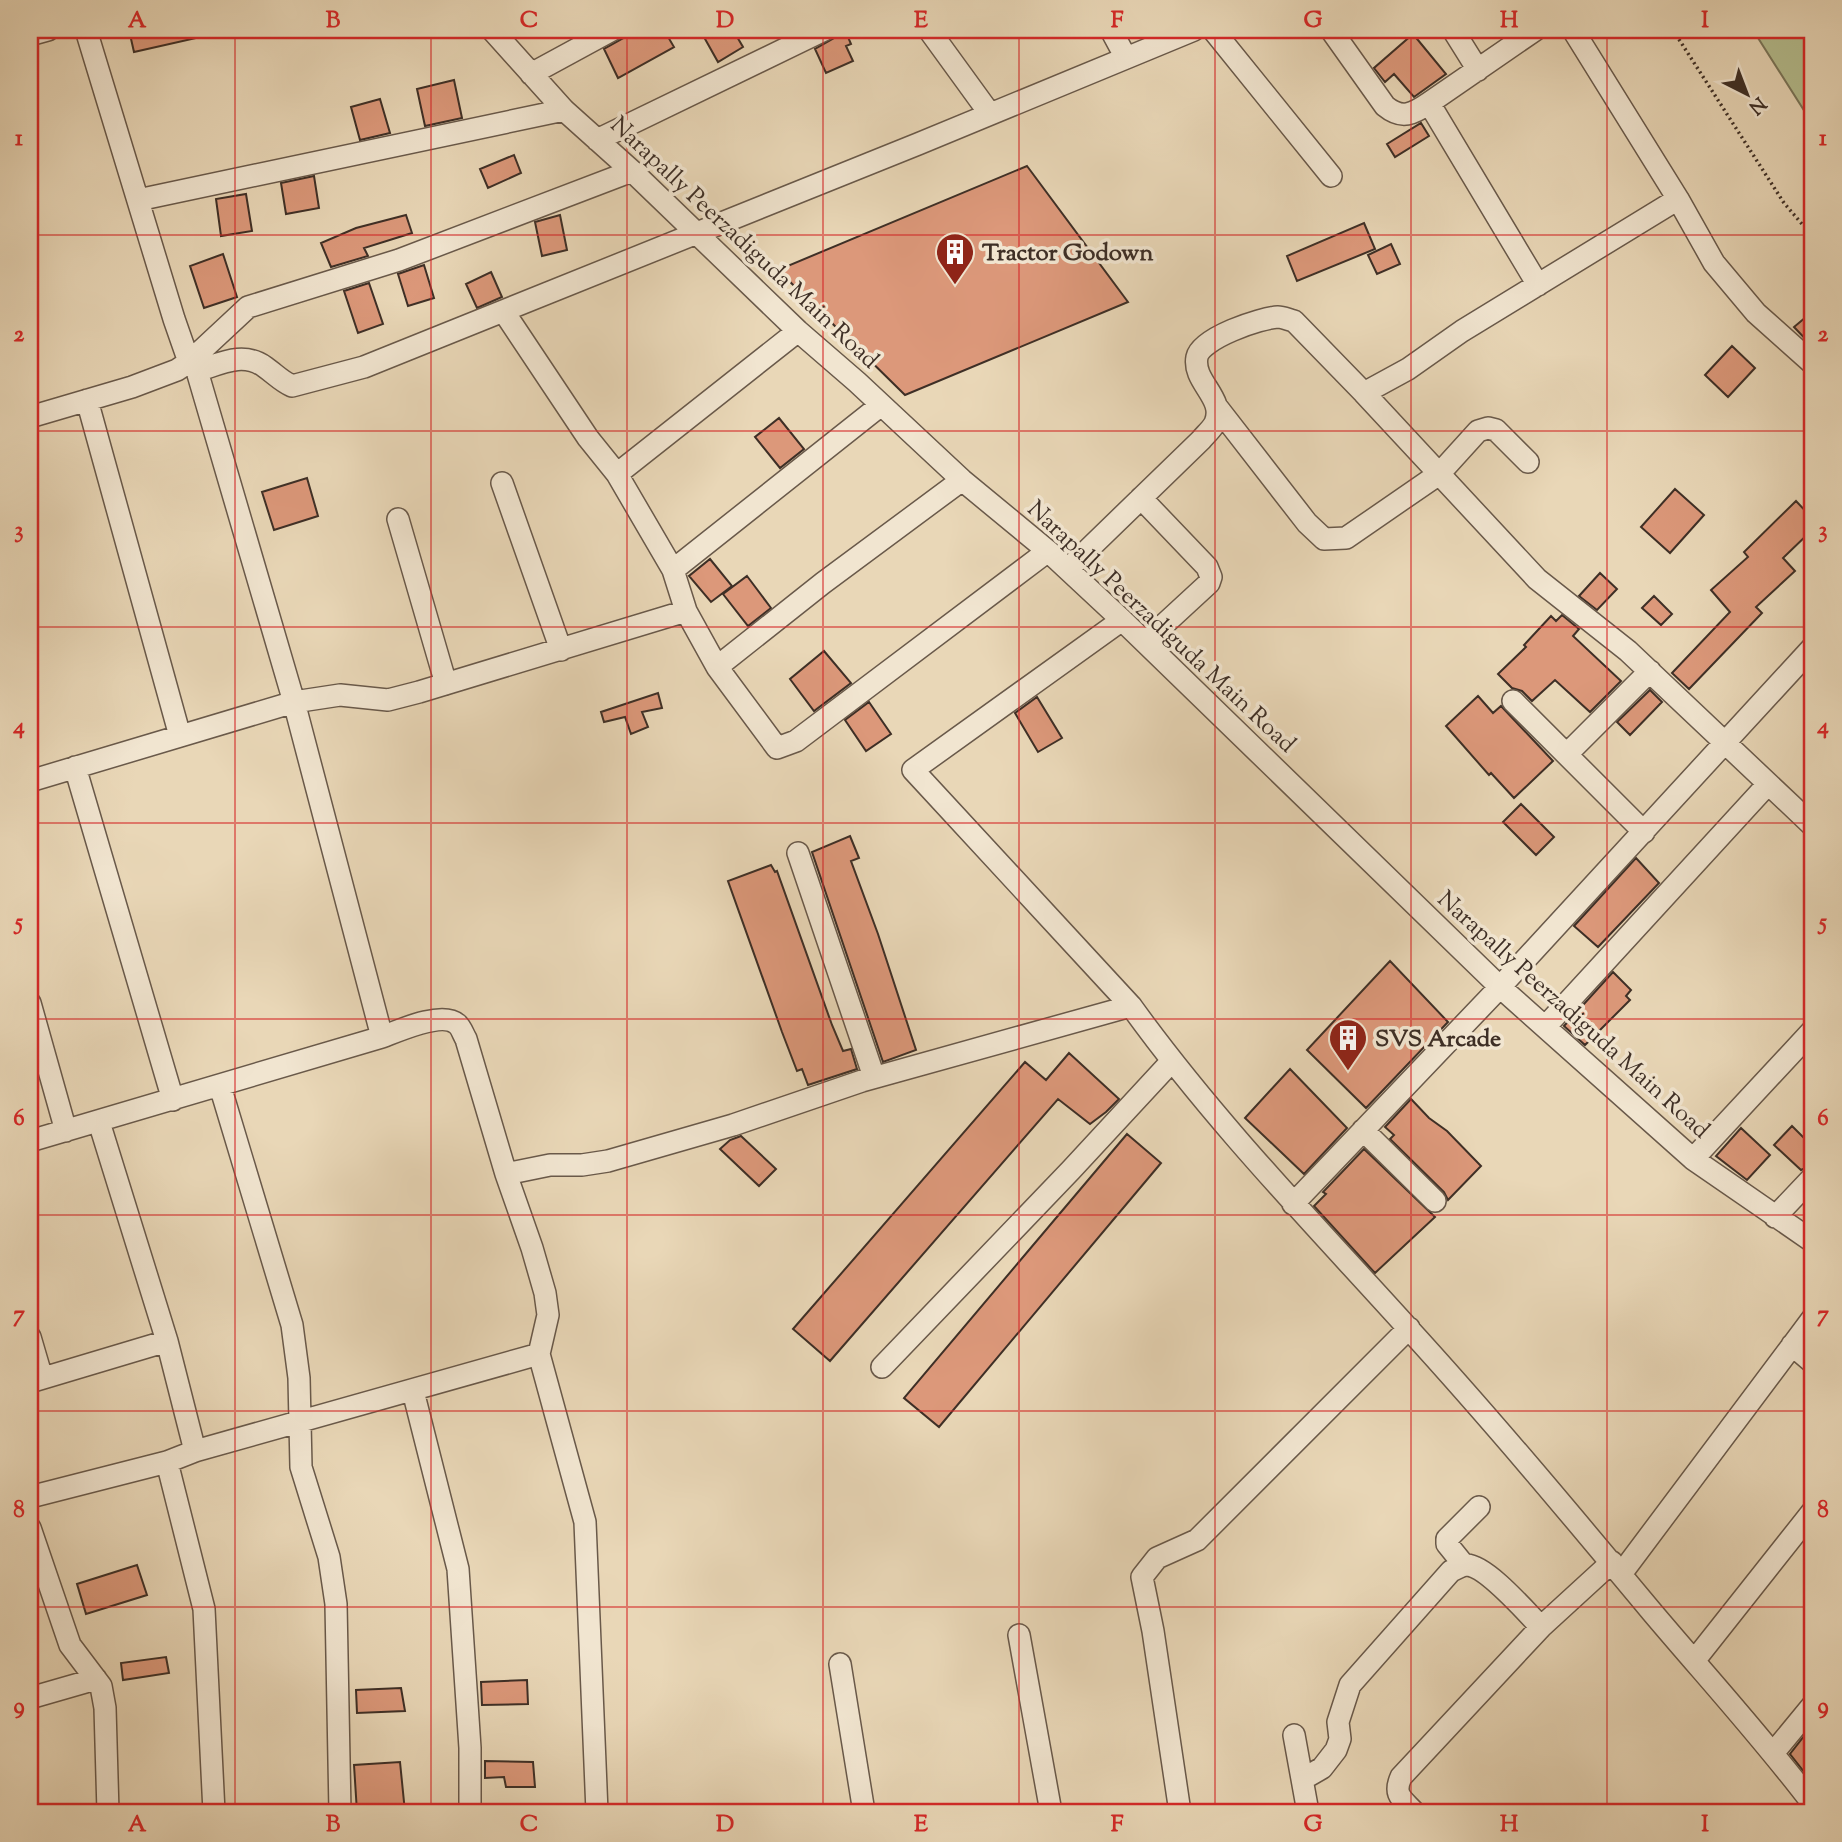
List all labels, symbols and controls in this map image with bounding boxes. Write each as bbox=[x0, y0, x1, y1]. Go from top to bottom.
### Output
text: A bbox=[128, 5, 147, 38]
text: B bbox=[326, 5, 341, 38]
text: C bbox=[520, 5, 538, 38]
text: D bbox=[716, 5, 734, 38]
text: E bbox=[914, 5, 928, 38]
text: F bbox=[1111, 5, 1124, 38]
text: G bbox=[1304, 5, 1323, 38]
text: H bbox=[1500, 5, 1519, 38]
text: I bbox=[1701, 5, 1709, 38]
north arrow bbox=[1713, 60, 1783, 130]
text: N bbox=[1742, 90, 1771, 120]
street label: Narapally Peerzadiguda Main Road bbox=[602, 109, 886, 378]
text: 1 bbox=[15, 123, 23, 156]
text: 1 bbox=[1819, 123, 1827, 156]
building icon: Tractor Godown bbox=[934, 231, 976, 286]
place label: Tractor Godown bbox=[982, 237, 1154, 271]
text: 2 bbox=[14, 319, 25, 352]
text: 2 bbox=[1818, 319, 1829, 352]
street label: Narapally Peerzadiguda Main Road bbox=[1019, 493, 1303, 762]
text: 3 bbox=[14, 515, 24, 548]
text: 3 bbox=[1818, 515, 1828, 548]
text: 4 bbox=[12, 711, 25, 744]
text: 4 bbox=[1816, 711, 1829, 744]
street label: Narapally Peerzadiguda Main Road bbox=[1429, 884, 1717, 1148]
text: 5 bbox=[13, 907, 23, 940]
text: 5 bbox=[1817, 907, 1827, 940]
building icon: SVS Arcade bbox=[1327, 1017, 1369, 1072]
place label: SVS Arcade bbox=[1375, 1023, 1501, 1057]
text: 6 bbox=[13, 1103, 25, 1136]
text: 6 bbox=[1817, 1103, 1829, 1136]
text: 7 bbox=[13, 1299, 25, 1332]
text: 7 bbox=[1817, 1299, 1829, 1332]
text: 8 bbox=[13, 1495, 25, 1528]
text: 8 bbox=[1817, 1495, 1829, 1528]
text: 9 bbox=[13, 1691, 25, 1724]
text: 9 bbox=[1817, 1691, 1829, 1724]
text: A bbox=[128, 1809, 147, 1842]
text: B bbox=[326, 1809, 341, 1842]
text: C bbox=[520, 1809, 538, 1842]
text: D bbox=[716, 1809, 734, 1842]
text: E bbox=[914, 1809, 928, 1842]
text: F bbox=[1111, 1809, 1124, 1842]
text: G bbox=[1304, 1809, 1323, 1842]
text: H bbox=[1500, 1809, 1519, 1842]
text: I bbox=[1701, 1809, 1709, 1842]

